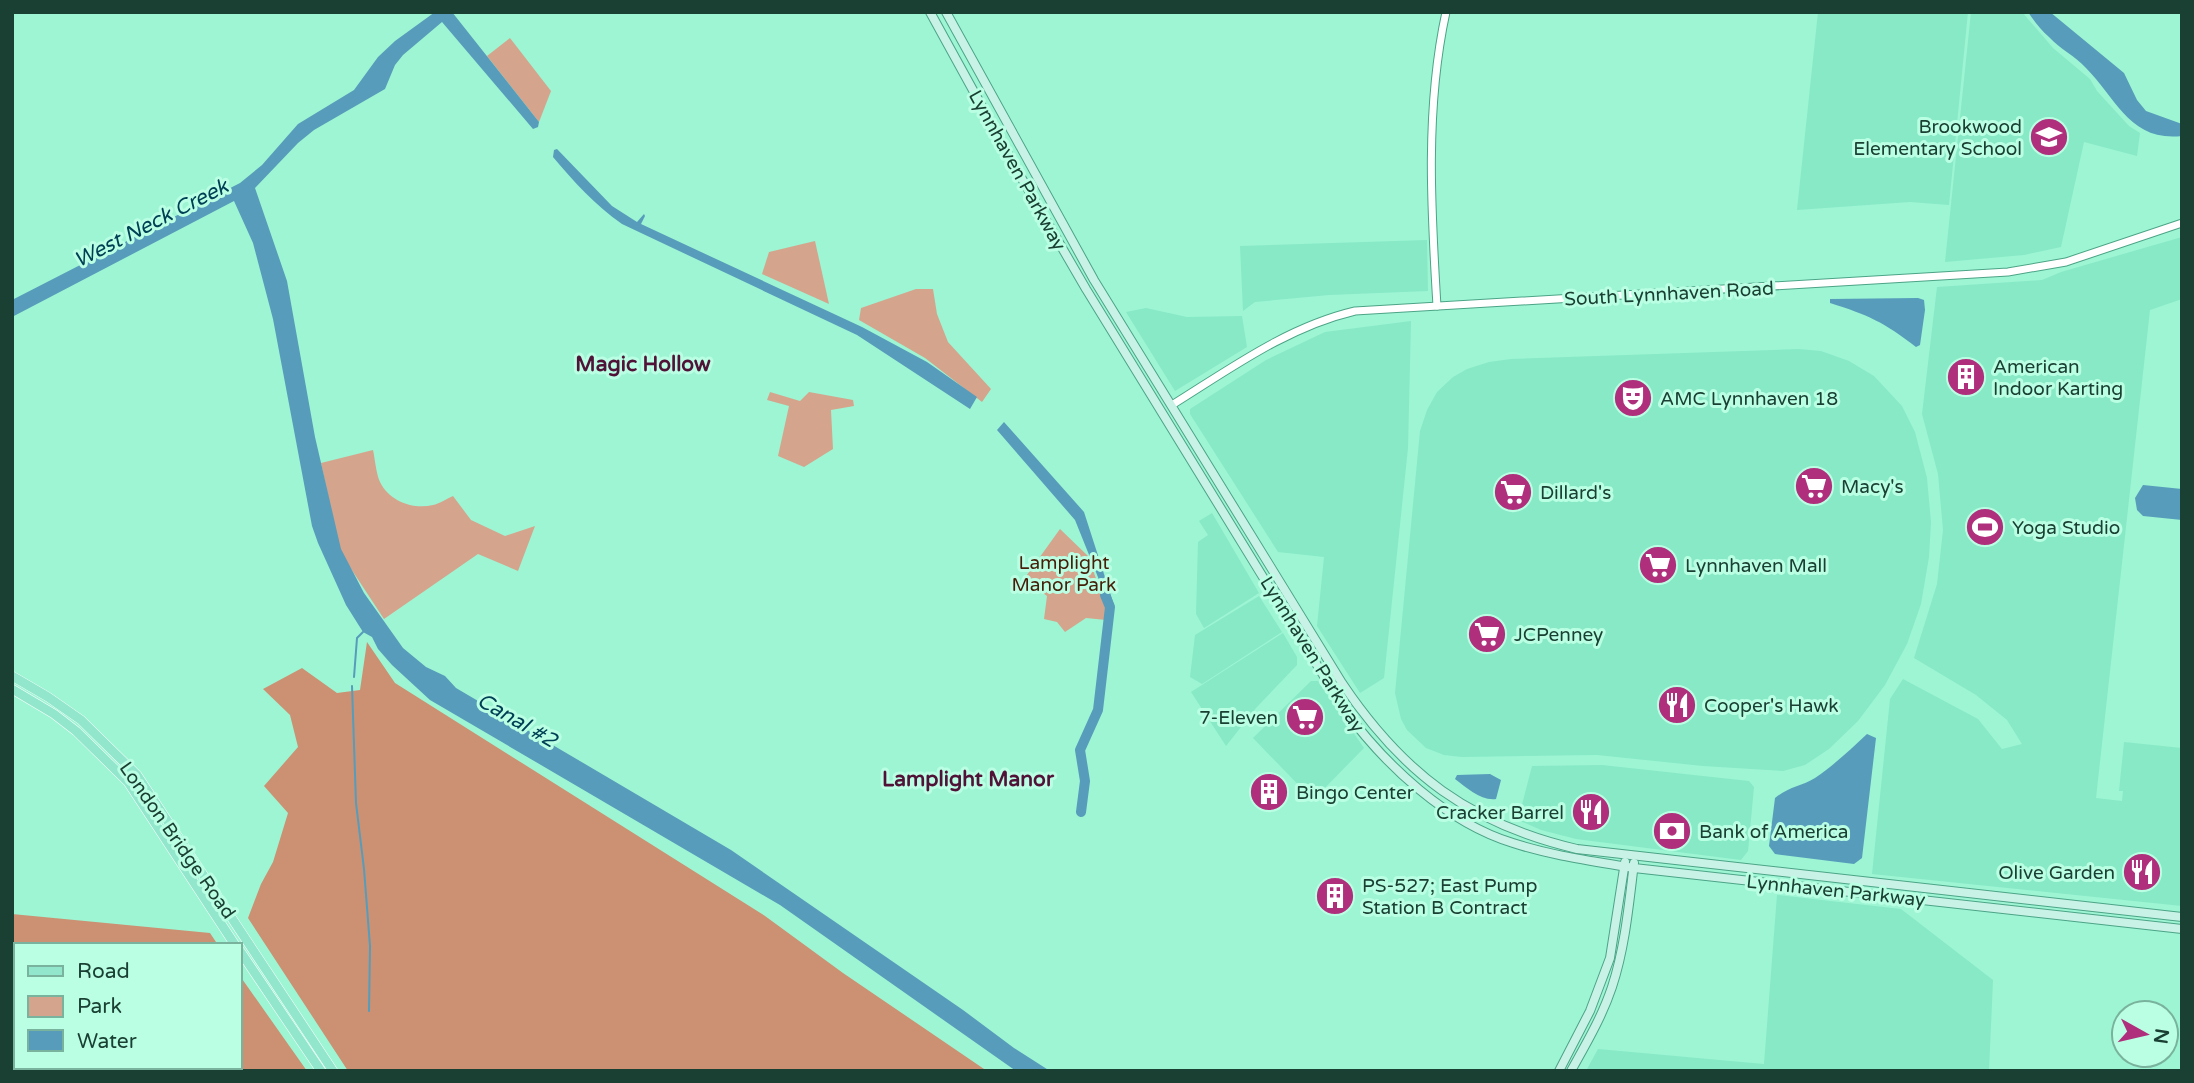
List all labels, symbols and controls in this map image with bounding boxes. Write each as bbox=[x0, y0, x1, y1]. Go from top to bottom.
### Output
street label: Lynnhaven Parkway bbox=[964, 87, 1070, 254]
place label: Brookwood Elementary School bbox=[1853, 116, 2022, 160]
school or university icon: Brookwood Elementary School bbox=[2028, 116, 2070, 158]
water label: West Neck Creek bbox=[70, 173, 234, 273]
street label: South Lynnhaven Road bbox=[1564, 278, 1774, 310]
district label: Magic Hollow bbox=[575, 352, 711, 377]
building icon: American Indoor Karting bbox=[1945, 356, 1987, 398]
place label: American Indoor Karting bbox=[1993, 356, 2123, 400]
theatre icon: AMC Lynnhaven 18 bbox=[1612, 377, 1654, 419]
place label: AMC Lynnhaven 18 bbox=[1660, 388, 1838, 410]
supermarket icon: Macy's bbox=[1793, 465, 1835, 507]
supermarket icon: Dillard's bbox=[1492, 471, 1534, 513]
place label: Macy's bbox=[1841, 476, 1904, 498]
place label: Dillard's bbox=[1540, 482, 1611, 504]
sports icon: Yoga Studio bbox=[1964, 506, 2006, 548]
place label: Yoga Studio bbox=[2012, 517, 2120, 539]
supermarket icon: Lynnhaven Mall bbox=[1637, 544, 1679, 586]
park label: Lamplight Manor Park bbox=[1012, 552, 1116, 596]
place label: Lynnhaven Mall bbox=[1685, 555, 1827, 577]
street label: Lynnhaven Parkway bbox=[1255, 572, 1369, 737]
supermarket icon: JCPenney bbox=[1466, 613, 1508, 655]
place label: JCPenney bbox=[1514, 624, 1603, 646]
restaurant icon: Cooper's Hawk bbox=[1656, 684, 1698, 726]
water label: Canal #2 bbox=[473, 688, 563, 754]
place label: Cooper's Hawk bbox=[1704, 695, 1839, 717]
supermarket icon: 7-Eleven bbox=[1284, 696, 1326, 738]
place label: 7-Eleven bbox=[1199, 707, 1278, 729]
street label: London Bridge Road bbox=[115, 758, 240, 923]
district label: Lamplight Manor bbox=[882, 767, 1055, 792]
building icon: Bingo Center bbox=[1248, 771, 1290, 813]
place label: Bingo Center bbox=[1296, 782, 1415, 804]
restaurant icon: Cracker Barrel bbox=[1570, 791, 1612, 833]
place label: Cracker Barrel bbox=[1436, 802, 1564, 824]
bank icon: Bank of America bbox=[1651, 810, 1693, 852]
place label: Bank of America bbox=[1699, 821, 1848, 843]
restaurant icon: Olive Garden bbox=[2121, 851, 2163, 893]
place label: Olive Garden bbox=[1998, 862, 2115, 884]
street label: Lynnhaven Parkway bbox=[1745, 871, 1926, 911]
building icon: PS-527; East Pump Station B Contract bbox=[1314, 875, 1356, 917]
place label: PS-527; East Pump Station B Contract bbox=[1362, 875, 1537, 919]
legend bbox=[14, 943, 242, 1069]
text: Road bbox=[77, 959, 130, 984]
text: Park bbox=[77, 994, 122, 1019]
north arrow bbox=[2110, 999, 2180, 1069]
text: N bbox=[2149, 1027, 2173, 1045]
text: Water bbox=[77, 1029, 137, 1054]

